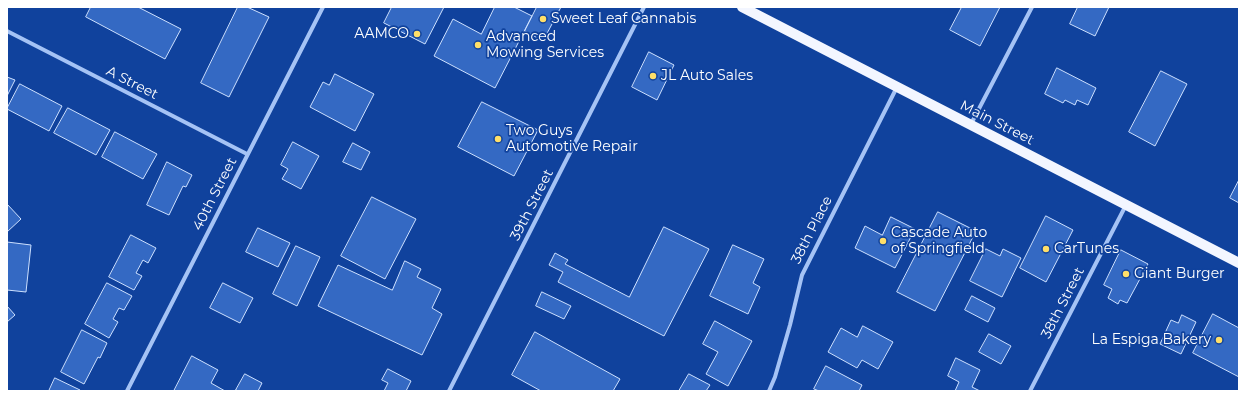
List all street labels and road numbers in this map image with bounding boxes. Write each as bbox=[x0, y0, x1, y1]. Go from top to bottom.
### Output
street label: A Street bbox=[103, 63, 161, 103]
street label: Main Street bbox=[957, 97, 1037, 149]
street label: 40th Street bbox=[189, 155, 241, 233]
street label: 39th Street bbox=[507, 167, 557, 243]
street label: 38th Place bbox=[788, 193, 836, 267]
street label: 38th Street bbox=[1038, 264, 1088, 342]

